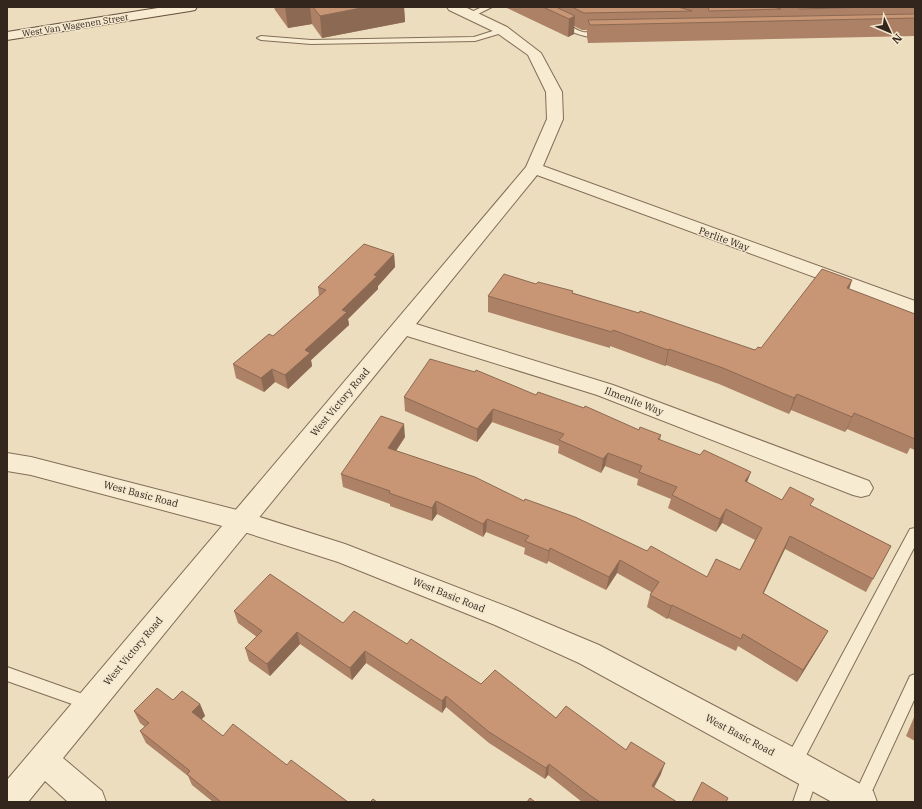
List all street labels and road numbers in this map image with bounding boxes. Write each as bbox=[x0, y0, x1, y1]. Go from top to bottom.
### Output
street label: West Van Wagenen Street bbox=[21, 11, 129, 39]
street label: Perlite Way bbox=[697, 224, 752, 254]
street label: West Victory Road bbox=[308, 365, 372, 439]
street label: Ilmenite Way bbox=[603, 384, 666, 418]
street label: West Basic Road bbox=[102, 478, 180, 510]
street label: West Basic Road bbox=[411, 575, 487, 615]
street label: West Victory Road bbox=[101, 614, 165, 688]
street label: West Basic Road bbox=[703, 711, 777, 759]

